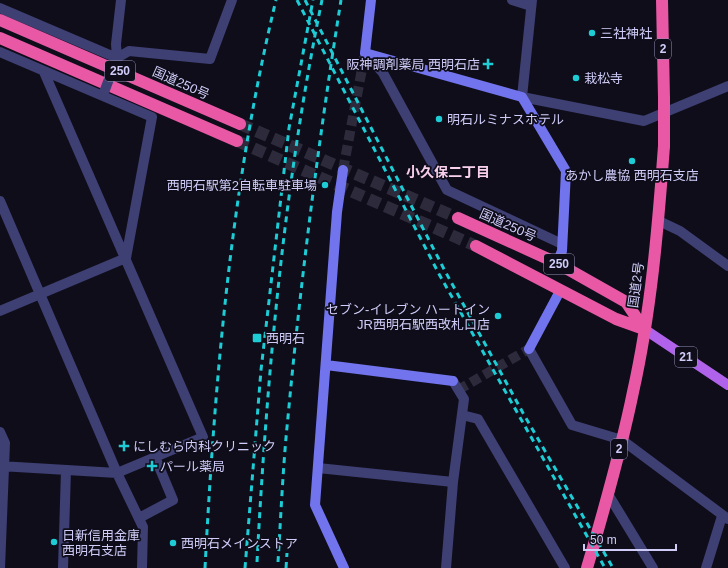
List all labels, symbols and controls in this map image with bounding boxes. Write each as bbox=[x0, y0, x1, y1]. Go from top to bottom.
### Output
place label: 三社神社 bbox=[600, 26, 652, 41]
marker: 三社神社 bbox=[587, 28, 597, 38]
road number: 2 bbox=[655, 39, 671, 59]
place label: 阪神調剤薬局 西明石店 bbox=[346, 57, 480, 72]
marker: 阪神調剤薬局 西明石店 bbox=[483, 59, 493, 69]
road number: 250 bbox=[105, 61, 135, 81]
street label: 国道250号 bbox=[150, 64, 212, 102]
place label: 栽松寺 bbox=[584, 71, 623, 86]
marker: 栽松寺 bbox=[571, 73, 581, 83]
place label: 明石ルミナスホテル bbox=[447, 112, 564, 127]
marker: 明石ルミナスホテル bbox=[434, 114, 444, 124]
marker: あかし農協 西明石支店 bbox=[627, 156, 637, 166]
district label: 小久保二丁目 bbox=[406, 164, 490, 180]
place label: あかし農協 西明石支店 bbox=[565, 168, 699, 183]
place label: 西明石駅第2自転車駐車場 bbox=[167, 178, 317, 193]
marker: 西明石駅第2自転車駐車場 bbox=[320, 180, 330, 190]
street label: 国道250号 bbox=[477, 206, 539, 244]
road number: 250 bbox=[544, 254, 574, 274]
street label: 国道2号 bbox=[625, 261, 647, 309]
place label: セブン-イレブン ハートイン JR西明石駅西改札口店 bbox=[326, 302, 490, 332]
marker: セブン-イレブン ハートイン JR西明石駅西改札口店 bbox=[493, 311, 503, 321]
place label: 西明石 bbox=[266, 331, 305, 346]
marker: 西明石 bbox=[251, 332, 263, 344]
road number: 21 bbox=[675, 347, 697, 367]
place label: にしむら内科クリニック bbox=[133, 439, 276, 454]
road number: 2 bbox=[611, 439, 627, 459]
marker: にしむら内科クリニック bbox=[118, 440, 130, 452]
place label: パール薬局 bbox=[160, 459, 225, 474]
marker: パール薬局 bbox=[147, 461, 157, 471]
scale bar bbox=[584, 526, 676, 552]
place label: 日新信用金庫 西明石支店 bbox=[62, 528, 140, 558]
text: 50 m bbox=[590, 533, 617, 547]
place label: 西明石メインストア bbox=[181, 536, 298, 551]
marker: 日新信用金庫 西明石支店 bbox=[49, 537, 59, 547]
marker: 西明石メインストア bbox=[168, 538, 178, 548]

